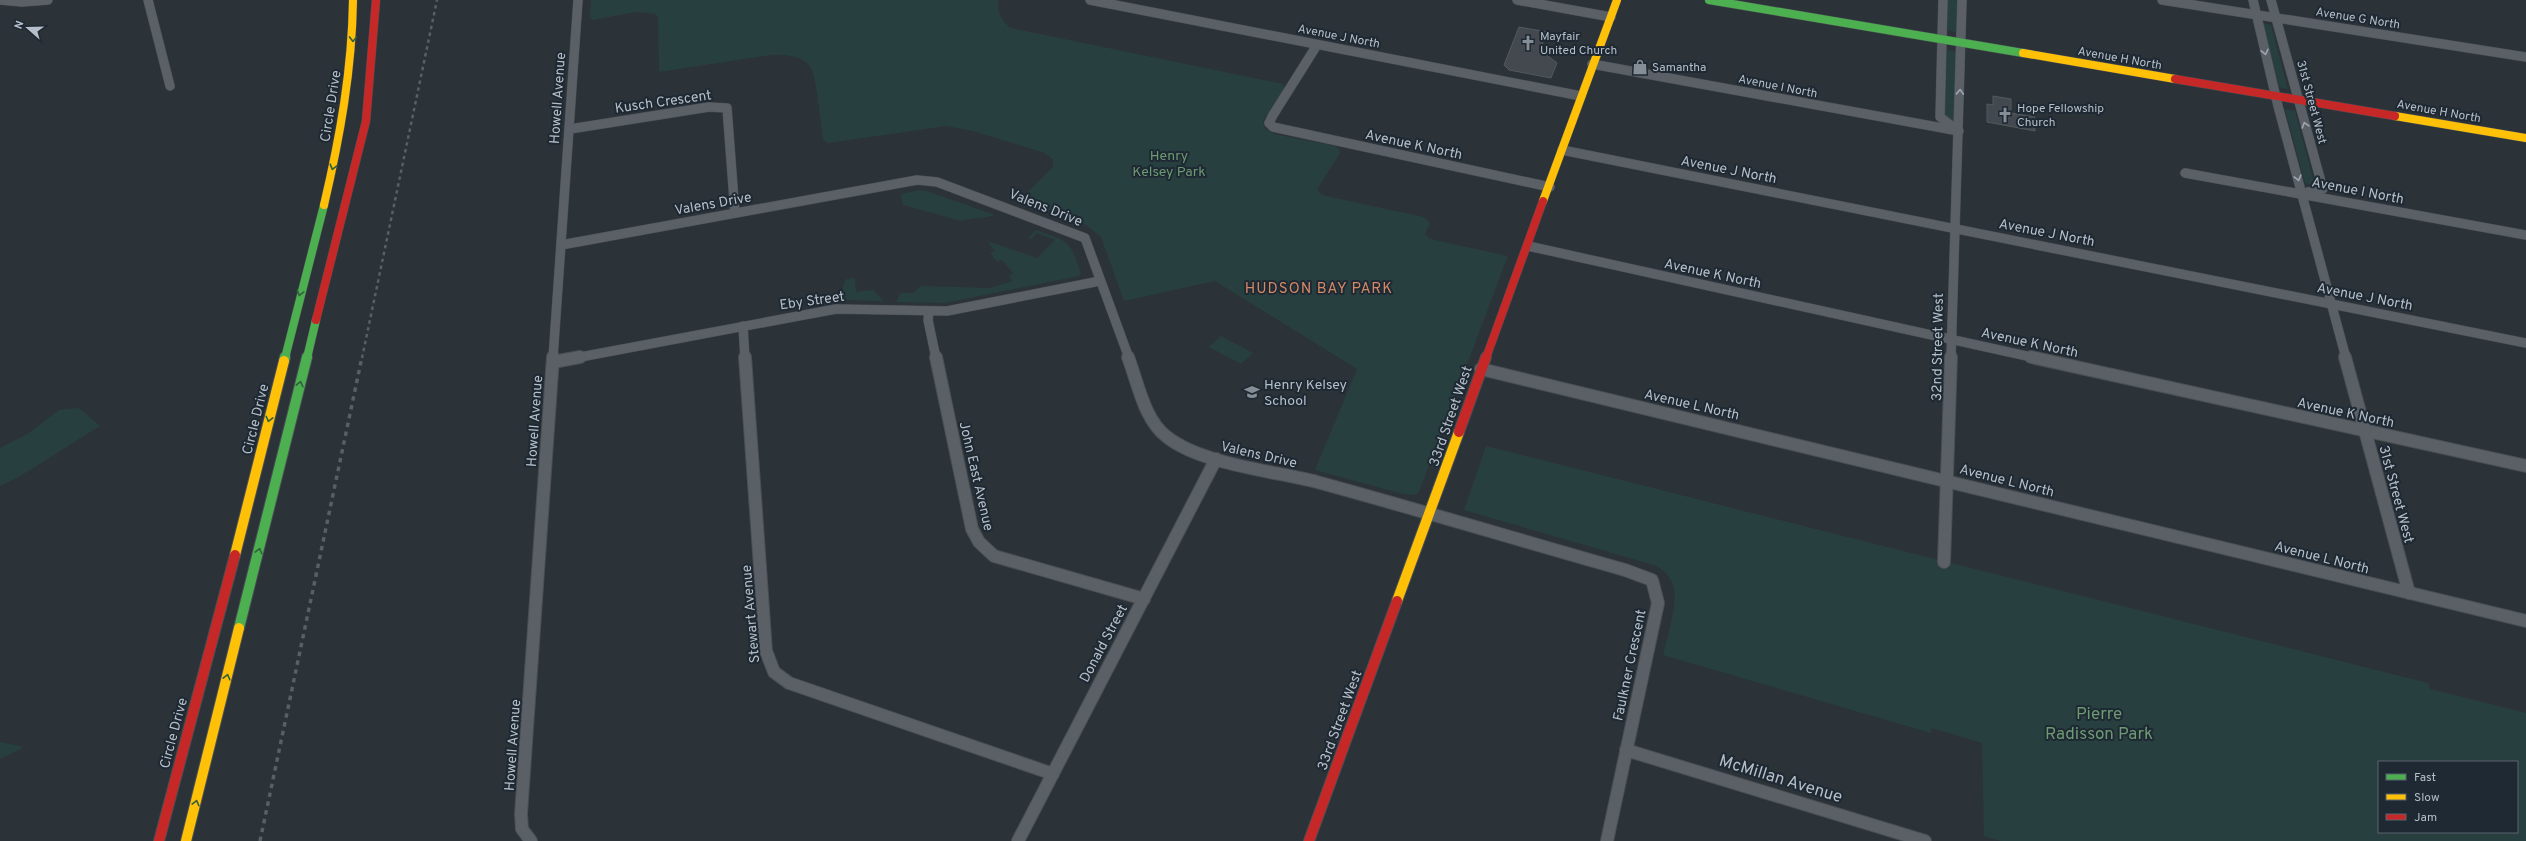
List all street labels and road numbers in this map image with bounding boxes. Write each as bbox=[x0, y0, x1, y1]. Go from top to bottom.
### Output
street label: Avenue G North bbox=[2315, 4, 2401, 34]
street label: Avenue J North bbox=[1296, 21, 1381, 53]
street label: Avenue H North bbox=[2076, 44, 2163, 74]
street label: Howell Avenue bbox=[547, 52, 570, 144]
street label: 31st Street West bbox=[2292, 59, 2330, 146]
street label: Circle Drive bbox=[317, 69, 346, 143]
street label: Avenue I North bbox=[1737, 71, 1819, 102]
street label: Kusch Crescent bbox=[614, 87, 713, 118]
street label: Avenue H North bbox=[2395, 97, 2482, 127]
street label: Avenue K North bbox=[1364, 127, 1464, 164]
street label: Avenue J North bbox=[1679, 153, 1778, 188]
street label: Avenue I North bbox=[2310, 174, 2405, 209]
street label: Valens Drive bbox=[1006, 186, 1085, 231]
street label: Valens Drive bbox=[673, 189, 753, 220]
street label: Avenue J North bbox=[1997, 216, 2096, 251]
street label: Avenue K North bbox=[1663, 256, 1763, 293]
street label: Avenue J North bbox=[2315, 280, 2414, 315]
street label: Eby Street bbox=[779, 289, 846, 314]
street label: 32nd Street West bbox=[1929, 293, 1948, 401]
street label: Avenue K North bbox=[1980, 325, 2080, 362]
street label: 33rd Street West bbox=[1426, 364, 1477, 469]
street label: Howell Avenue bbox=[524, 375, 547, 467]
street label: Circle Drive bbox=[239, 382, 273, 457]
street label: Avenue L North bbox=[1642, 386, 1741, 425]
street label: Avenue K North bbox=[2296, 395, 2396, 432]
street label: John East Avenue bbox=[955, 420, 996, 533]
street label: Valens Drive bbox=[1219, 438, 1298, 472]
street label: 31st Street West bbox=[2374, 444, 2417, 545]
street label: Avenue L North bbox=[1957, 461, 2056, 501]
street label: Avenue L North bbox=[2272, 538, 2371, 578]
street label: Stewart Avenue bbox=[739, 564, 764, 664]
street label: Donald Street bbox=[1077, 602, 1132, 686]
street label: Faulkner Crescent bbox=[1610, 608, 1651, 723]
street label: 33rd Street West bbox=[1314, 668, 1366, 773]
street label: Circle Drive bbox=[157, 696, 192, 771]
street label: Howell Avenue bbox=[502, 699, 525, 791]
street label: McMillan Avenue bbox=[1716, 751, 1845, 809]

